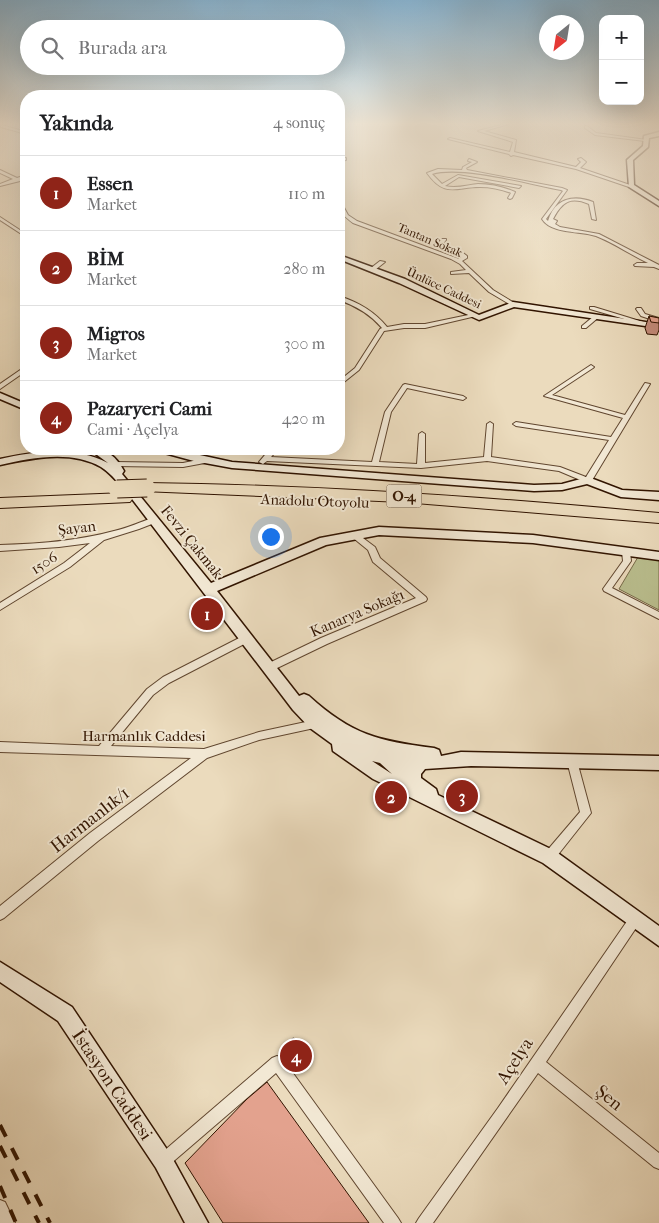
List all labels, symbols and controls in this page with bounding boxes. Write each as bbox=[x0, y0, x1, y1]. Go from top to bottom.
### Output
north arrow bbox=[539, 15, 584, 60]
map controls bbox=[599, 15, 644, 105]
button: + bbox=[599, 15, 644, 60]
search box bbox=[20, 20, 345, 75]
icon: search bbox=[38, 34, 66, 62]
text: Burada ara bbox=[78, 37, 167, 59]
button: − bbox=[599, 60, 644, 105]
text: Yakında bbox=[40, 111, 113, 135]
text: 4 sonuç bbox=[273, 113, 325, 132]
text: Essen bbox=[87, 173, 133, 195]
text: 1 bbox=[53, 184, 59, 203]
text: 110 m bbox=[288, 184, 325, 203]
text: Market bbox=[87, 195, 137, 214]
street label: Tantan Sokak bbox=[396, 220, 465, 260]
text: BİM bbox=[87, 248, 124, 270]
text: 2 bbox=[52, 259, 60, 278]
text: 280 m bbox=[283, 259, 325, 278]
street label: Ünlüce Caddesi bbox=[404, 264, 484, 312]
text: Market bbox=[87, 270, 137, 289]
text: Migros bbox=[87, 323, 145, 345]
text: 3 bbox=[53, 334, 59, 353]
text: 300 m bbox=[284, 334, 325, 353]
text: Market bbox=[87, 345, 137, 364]
text: Pazaryeri Cami bbox=[87, 398, 212, 420]
text: 4 bbox=[51, 409, 61, 428]
text: 420 m bbox=[282, 409, 325, 428]
text: Cami · Açelya bbox=[87, 420, 178, 439]
road number: O-4 bbox=[386, 484, 422, 508]
street label: Anadolu Otoyolu bbox=[259, 490, 370, 512]
street label: Fevzi Çakmak bbox=[157, 502, 227, 582]
street label: Şayan bbox=[57, 517, 97, 539]
your location bbox=[258, 524, 284, 550]
street label: 1506 bbox=[27, 547, 61, 578]
street label: Kanarya Sokağı bbox=[307, 585, 407, 641]
pin: 1 bbox=[191, 595, 223, 633]
street label: Harmanlık Caddesi bbox=[82, 727, 206, 745]
pin: 3 bbox=[446, 777, 478, 815]
pin: 2 bbox=[375, 778, 407, 816]
street label: Harmanlık/1 bbox=[46, 783, 134, 857]
street label: İstasyon Caddesi bbox=[67, 1025, 158, 1145]
street label: Açelya bbox=[492, 1033, 538, 1089]
pin: 4 bbox=[280, 1037, 312, 1075]
street label: Şen bbox=[591, 1081, 627, 1116]

